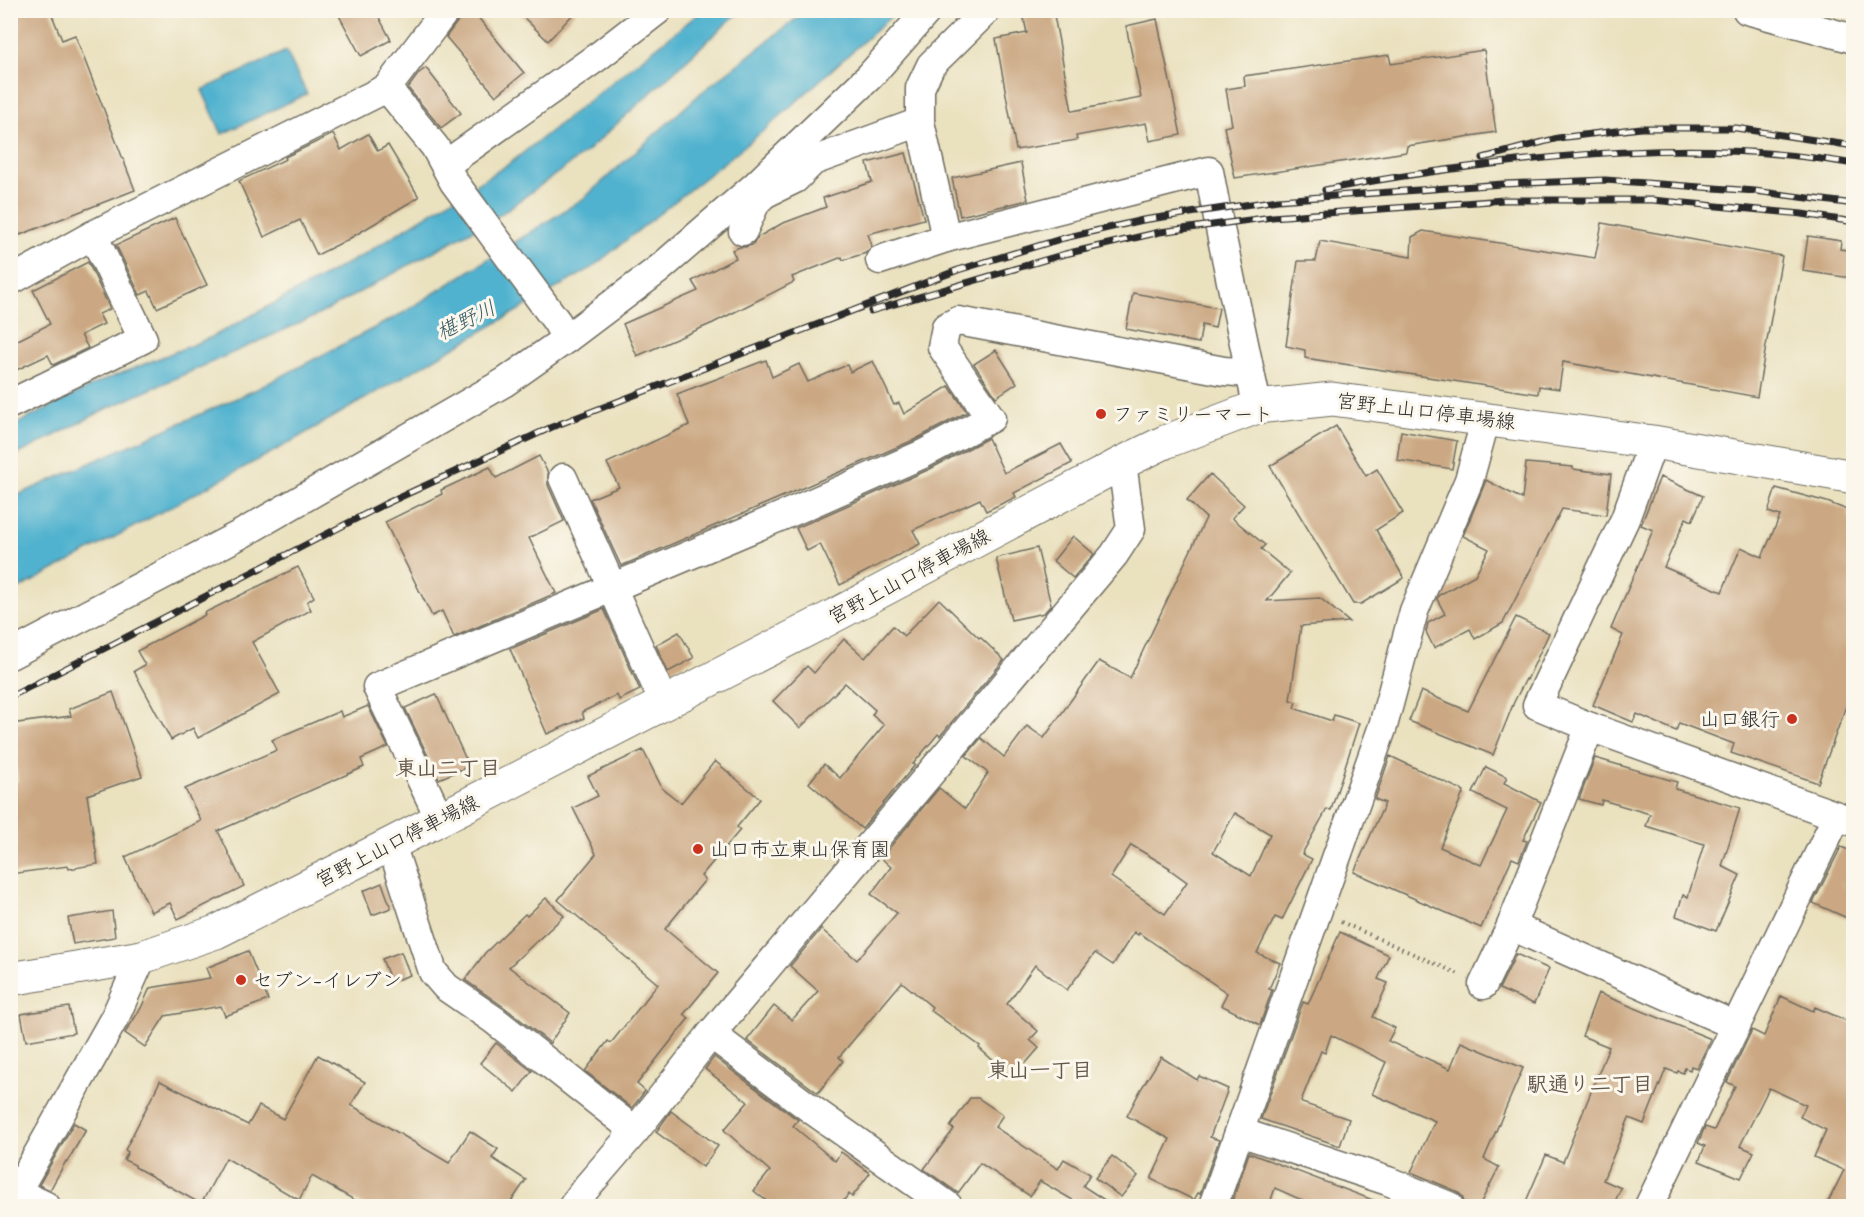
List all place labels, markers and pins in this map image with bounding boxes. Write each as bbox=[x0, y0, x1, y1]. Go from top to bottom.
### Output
place label: ファミリーマート bbox=[1113, 402, 1273, 429]
marker: ファミリーマート bbox=[1094, 407, 1108, 421]
place label: 山口銀行 bbox=[1700, 707, 1780, 734]
marker: 山口銀行 bbox=[1785, 712, 1799, 726]
place label: 山口市立東山保育園 bbox=[710, 837, 890, 864]
marker: 山口市立東山保育園 bbox=[691, 842, 705, 856]
place label: セブン-イレブン bbox=[253, 968, 402, 995]
marker: セブン-イレブン bbox=[234, 973, 248, 987]

